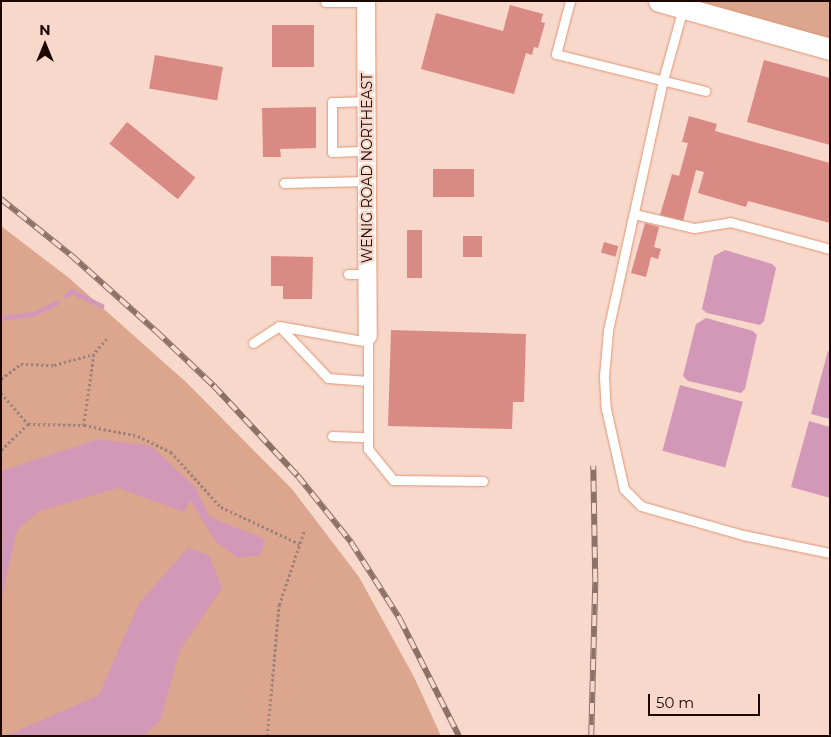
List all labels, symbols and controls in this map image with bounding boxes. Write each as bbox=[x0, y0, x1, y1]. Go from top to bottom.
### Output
north arrow bbox=[20, 20, 70, 70]
text: N bbox=[39, 21, 51, 39]
street label: WENIG ROAD NORTHEAST bbox=[359, 73, 375, 263]
scale bar bbox=[651, 684, 764, 716]
text: 50 m bbox=[656, 693, 694, 712]

